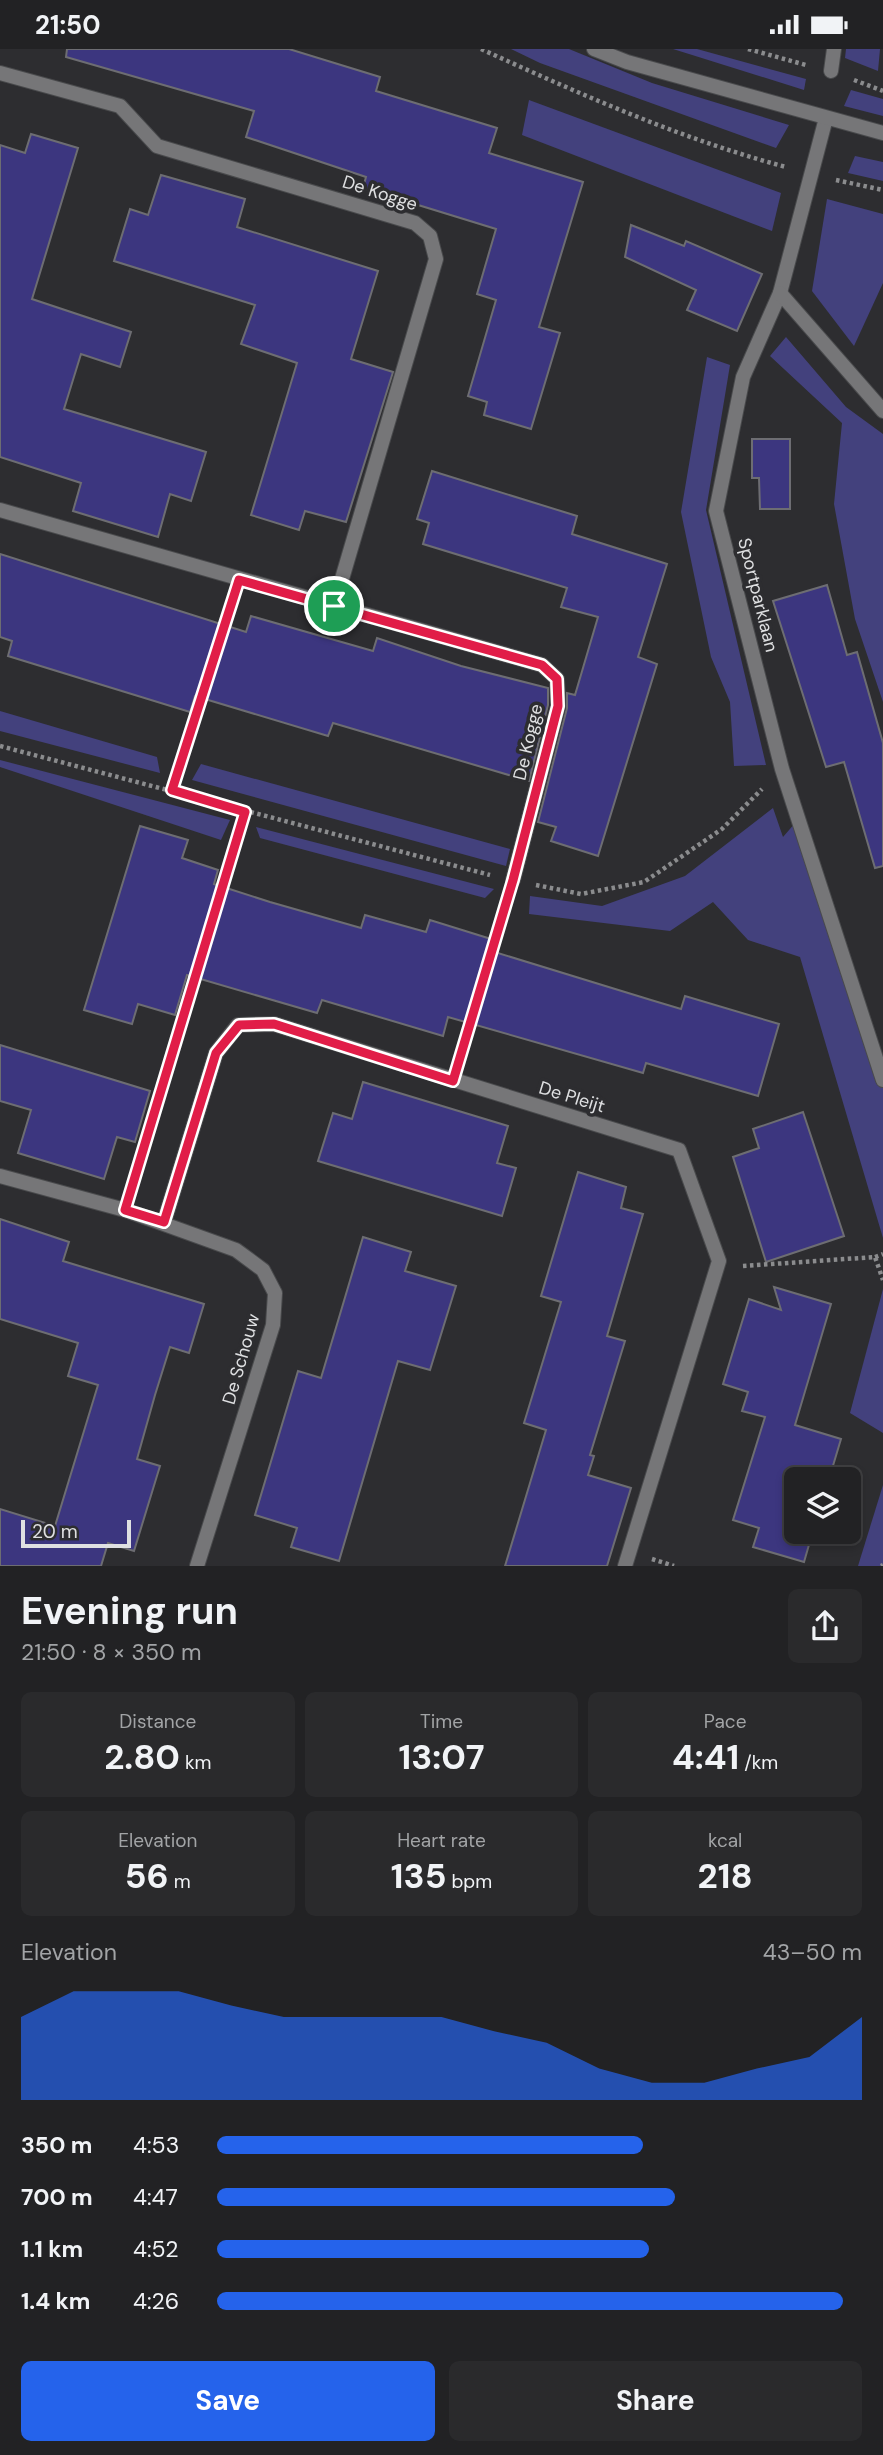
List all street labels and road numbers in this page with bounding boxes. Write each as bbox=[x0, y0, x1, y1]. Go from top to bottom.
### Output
street label: De Kogge bbox=[339, 170, 421, 216]
street label: Sportparklaan bbox=[732, 535, 784, 655]
street label: De Kogge bbox=[508, 702, 548, 782]
street label: De Pleijt bbox=[536, 1076, 608, 1118]
street label: De Schouw bbox=[217, 1311, 265, 1407]

